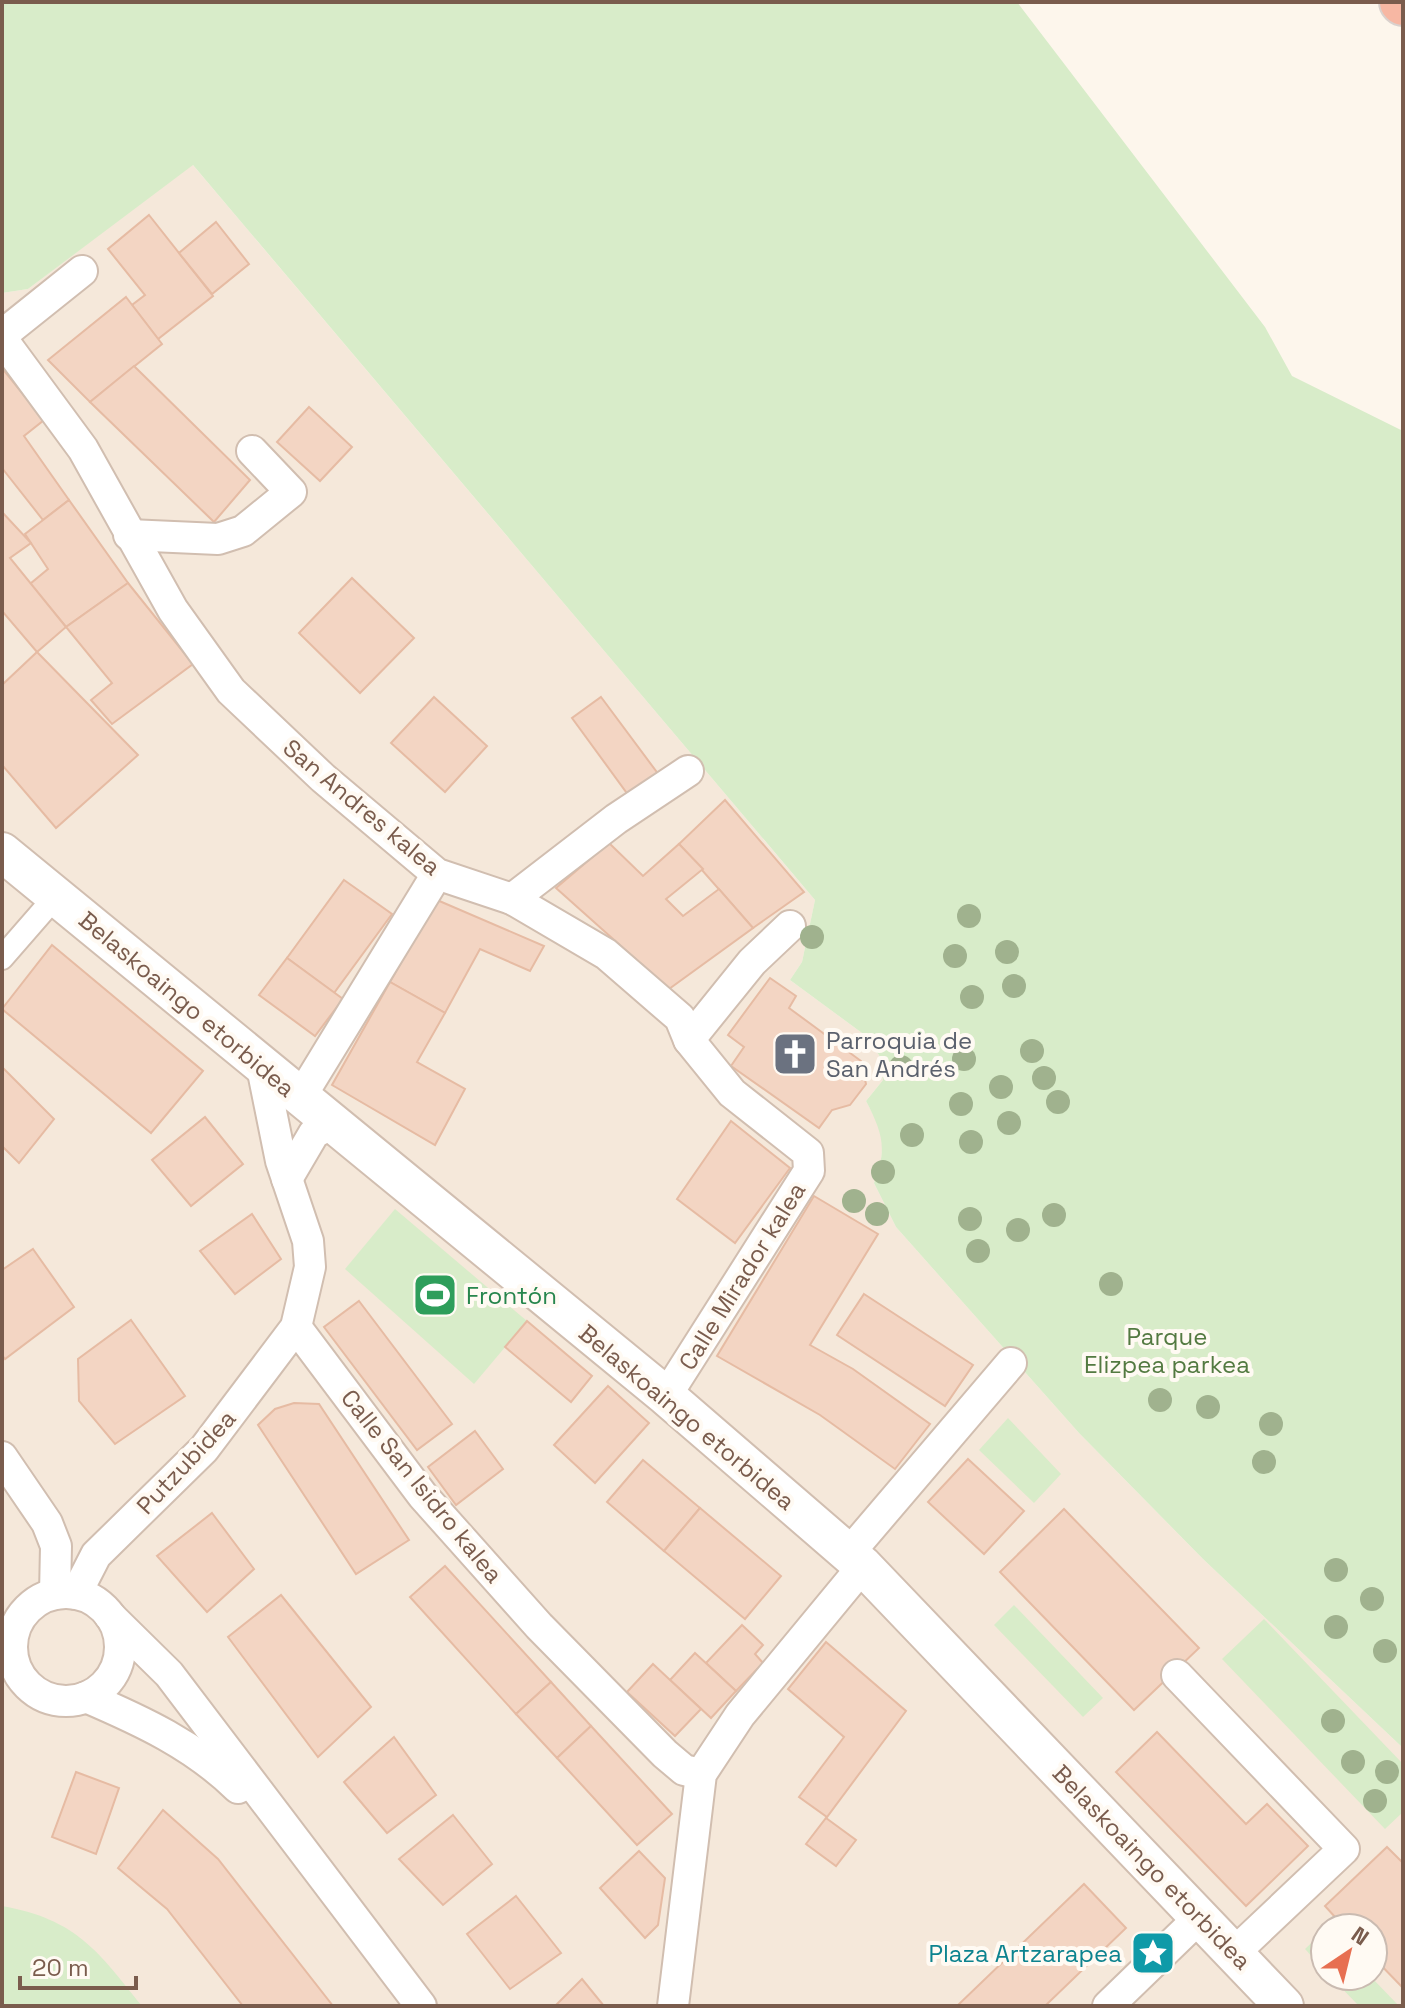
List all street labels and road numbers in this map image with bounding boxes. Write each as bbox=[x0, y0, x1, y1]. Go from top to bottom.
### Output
street label: San Andres kalea bbox=[277, 732, 447, 882]
street label: Belaskoaingo etorbidea bbox=[72, 904, 302, 1104]
street label: Calle Mirador kalea bbox=[672, 1176, 812, 1376]
street label: Belaskoaingo etorbidea bbox=[572, 1317, 802, 1517]
street label: Calle San Isidro kalea bbox=[334, 1383, 510, 1589]
street label: Putzubidea bbox=[130, 1403, 243, 1521]
street label: Belaskoaingo etorbidea bbox=[1046, 1758, 1258, 1976]

